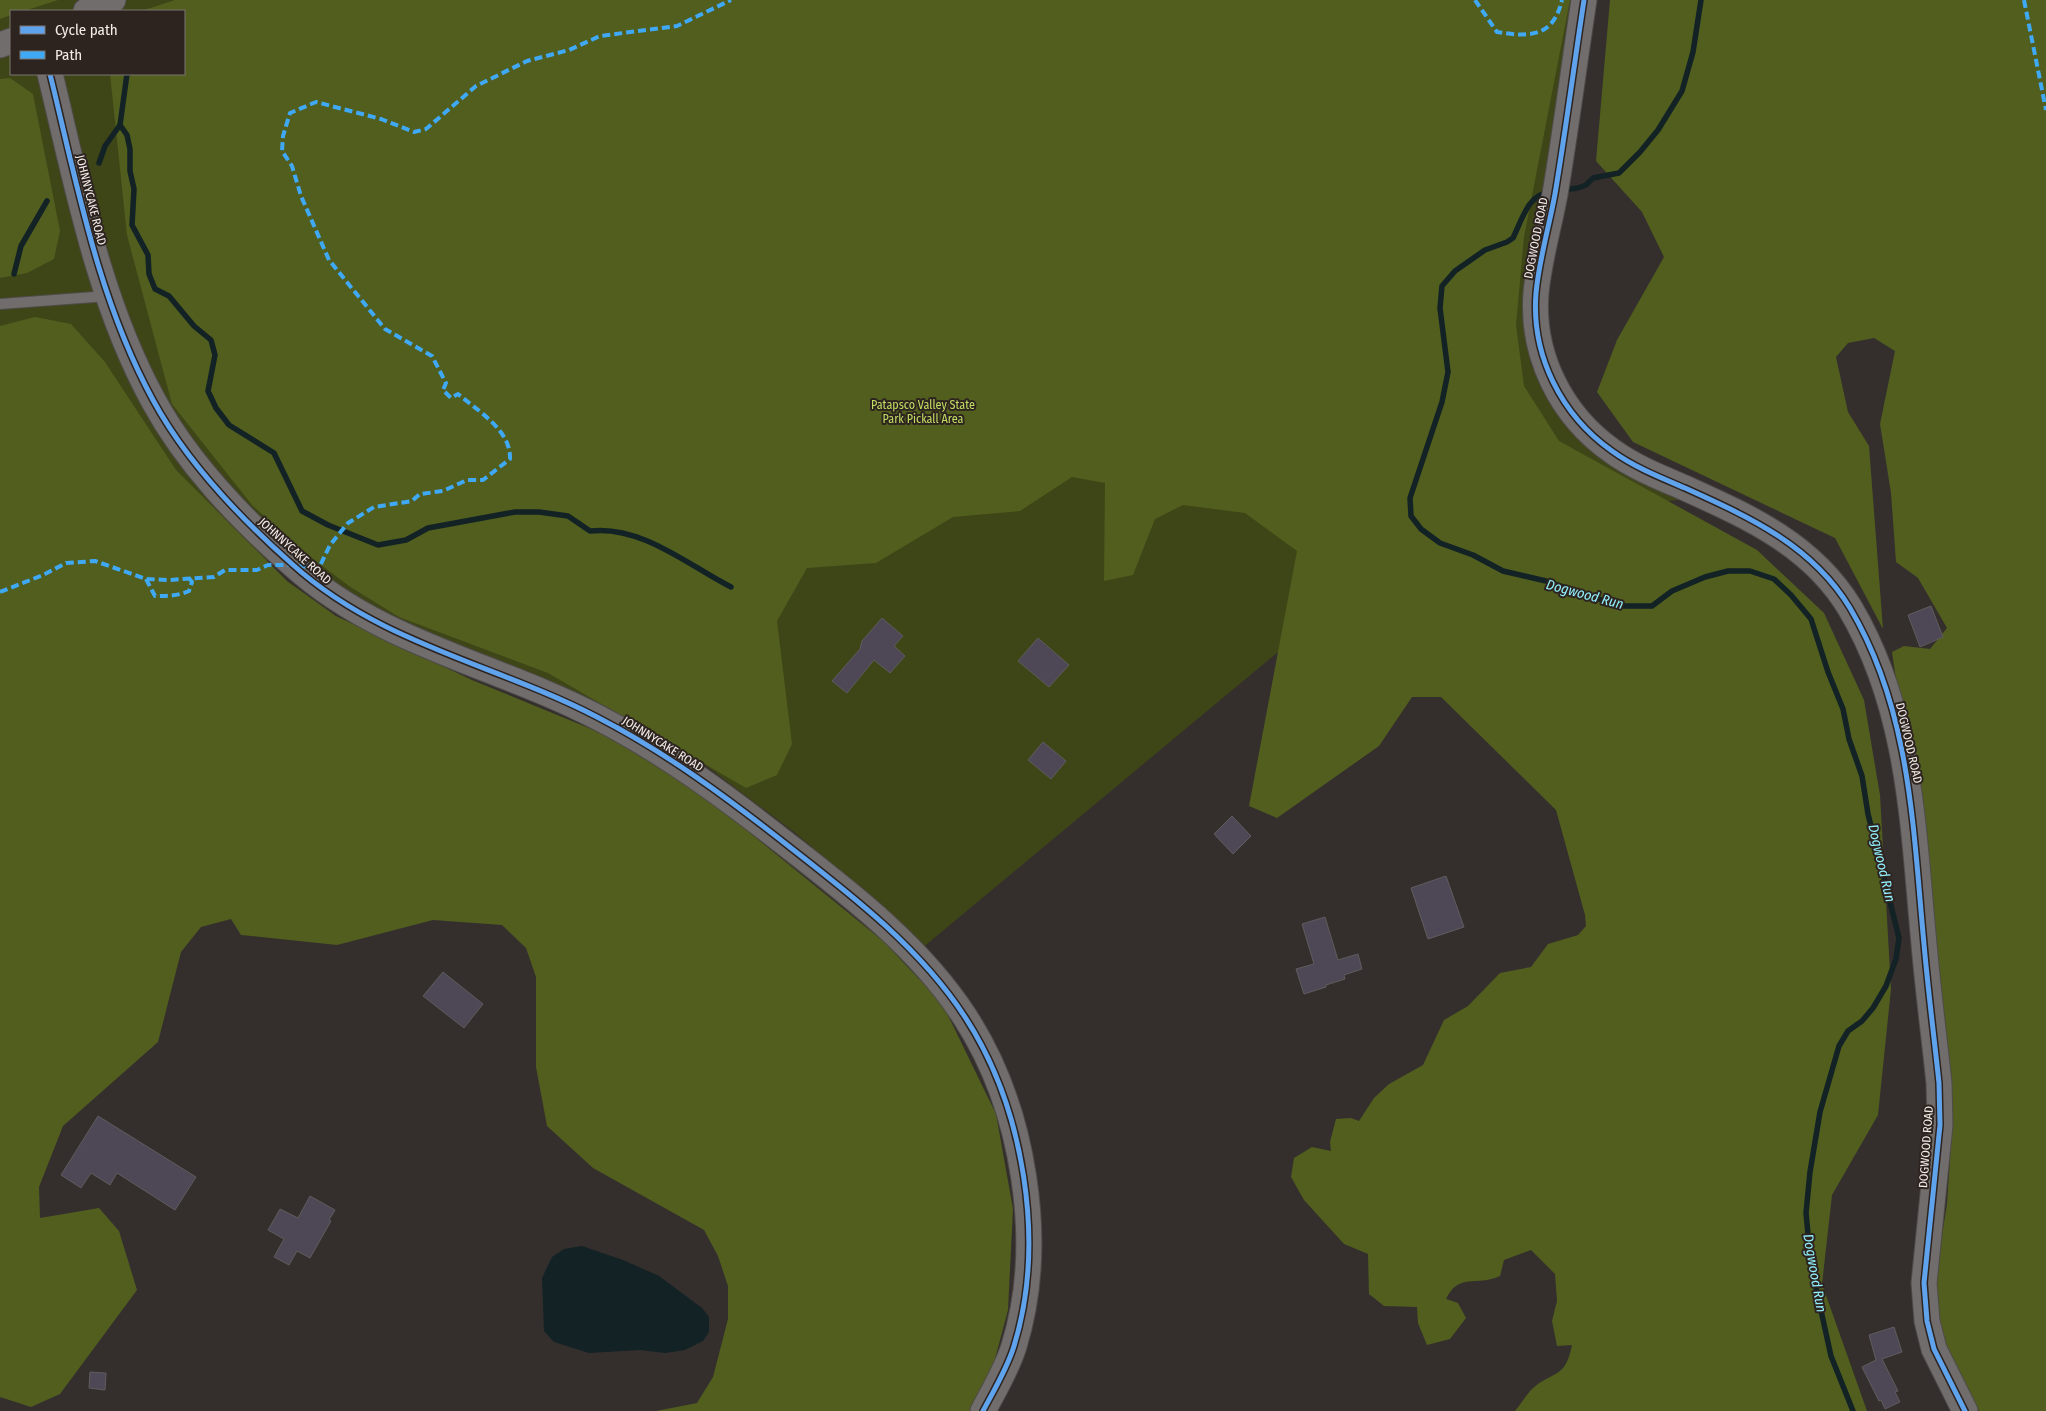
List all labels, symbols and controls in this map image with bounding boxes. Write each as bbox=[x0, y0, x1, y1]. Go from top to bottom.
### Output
legend bbox=[10, 10, 185, 75]
text: Cycle path bbox=[55, 21, 118, 39]
text: Path bbox=[55, 46, 82, 64]
street label: JOHNNYCAKE ROAD bbox=[73, 153, 109, 247]
street label: DOGWOOD ROAD bbox=[1521, 196, 1551, 280]
park label: Patapsco Valley State Park Pickall Area bbox=[871, 398, 975, 426]
street label: JOHNNYCAKE ROAD bbox=[256, 515, 334, 587]
water label: Dogwood Run bbox=[1544, 576, 1625, 613]
street label: DOGWOOD ROAD bbox=[1893, 701, 1925, 785]
street label: JOHNNYCAKE ROAD bbox=[620, 714, 706, 774]
water label: Dogwood Run bbox=[1864, 822, 1899, 904]
street label: DOGWOOD ROAD bbox=[1916, 1105, 1936, 1189]
water label: Dogwood Run bbox=[1799, 1232, 1830, 1314]

